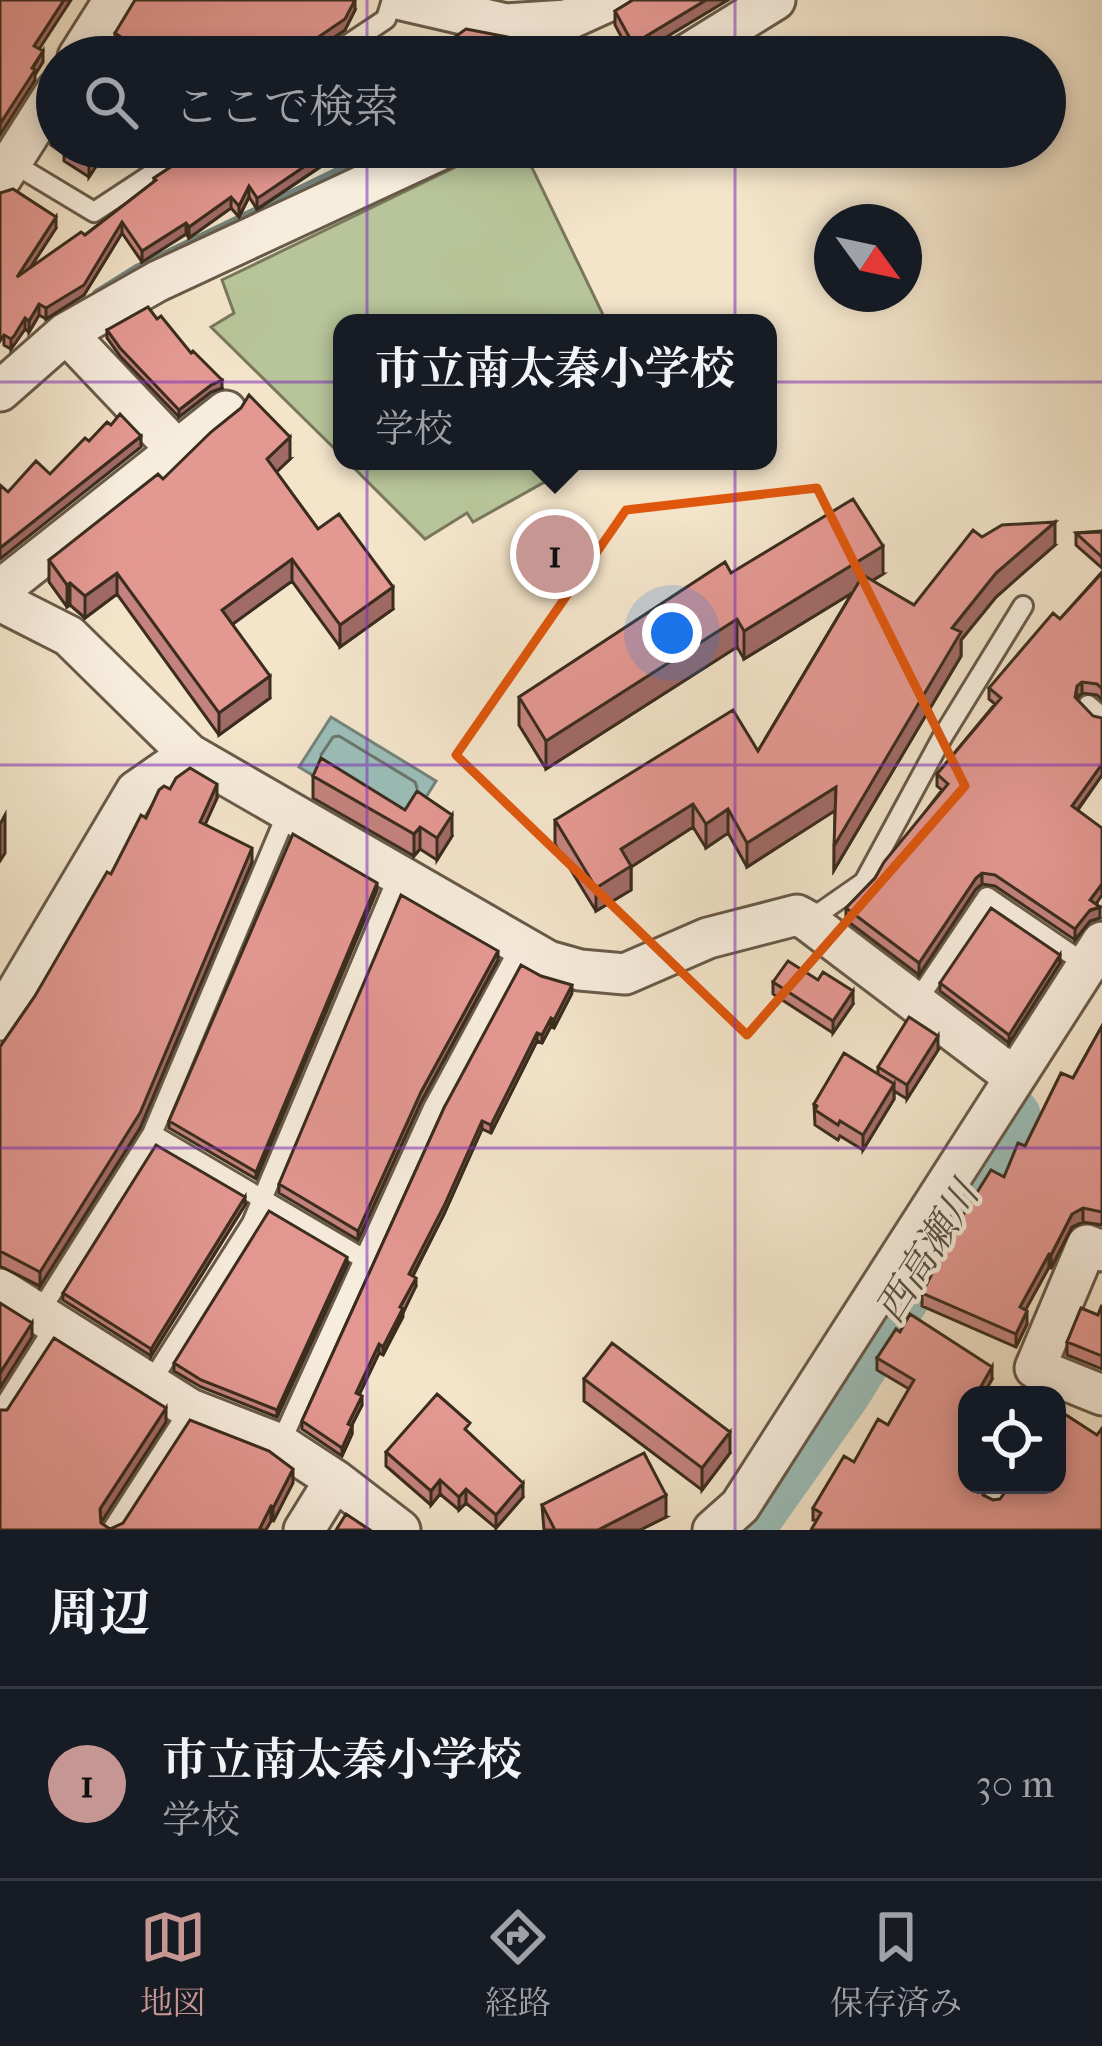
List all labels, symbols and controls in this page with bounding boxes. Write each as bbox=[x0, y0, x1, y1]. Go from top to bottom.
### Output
search box bbox=[36, 36, 1066, 168]
icon: search bbox=[78, 69, 144, 135]
text: ここで検索 bbox=[174, 81, 399, 134]
north arrow bbox=[814, 204, 922, 312]
popup bbox=[333, 314, 777, 470]
text: 市立南太秦小学校 bbox=[375, 343, 735, 396]
text: 学校 bbox=[375, 406, 453, 452]
pin: 1 bbox=[516, 509, 594, 599]
your location bbox=[642, 603, 702, 663]
water label: 西高瀬川 bbox=[866, 1170, 990, 1330]
map controls bbox=[958, 1386, 1066, 1494]
button: locate bbox=[958, 1386, 1066, 1494]
text: 周辺 bbox=[48, 1583, 150, 1643]
text: 市立南太秦小学校 bbox=[162, 1734, 522, 1787]
text: 1 bbox=[80, 1761, 94, 1807]
text: 30 m bbox=[976, 1761, 1054, 1807]
text: 学校 bbox=[162, 1797, 240, 1843]
tab: 地図 bbox=[140, 1904, 206, 2023]
tab: 経路 bbox=[485, 1904, 551, 2023]
tab: 保存済み bbox=[830, 1904, 962, 2023]

